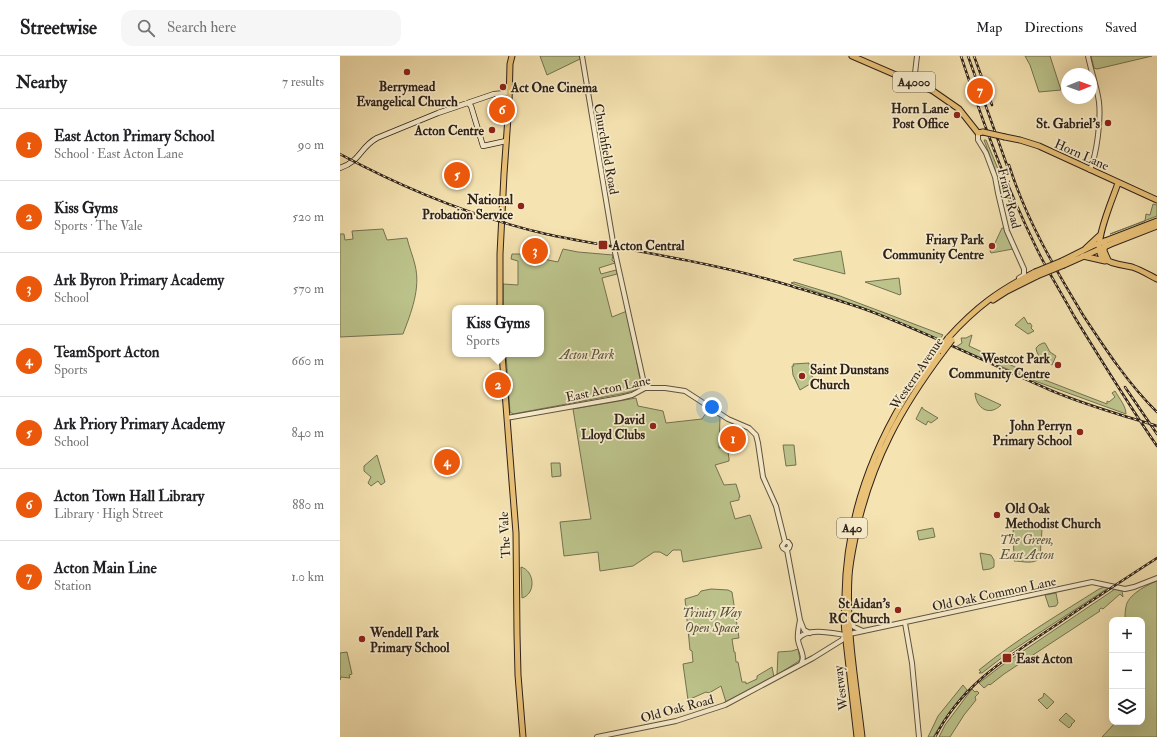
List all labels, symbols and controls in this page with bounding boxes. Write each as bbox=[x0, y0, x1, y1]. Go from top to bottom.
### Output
search box bbox=[121, 10, 401, 46]
text: Streetwise bbox=[20, 16, 97, 40]
icon: search bbox=[135, 17, 157, 39]
text: Search here bbox=[167, 18, 236, 37]
text: Map bbox=[976, 19, 1002, 36]
text: Directions bbox=[1024, 19, 1083, 36]
text: Saved bbox=[1105, 19, 1137, 36]
marker: Berrymead Evangelical Church bbox=[402, 67, 412, 77]
north arrow bbox=[1061, 68, 1097, 104]
text: Nearby bbox=[16, 72, 67, 93]
road number: A4000 bbox=[893, 72, 935, 92]
text: 7 results bbox=[282, 74, 324, 90]
pin: 7 bbox=[967, 76, 993, 106]
place label: Berrymead Evangelical Church bbox=[356, 79, 458, 111]
place label: Act One Cinema bbox=[510, 80, 598, 96]
marker: Act One Cinema bbox=[498, 82, 508, 92]
pin: 6 bbox=[489, 95, 515, 125]
place label: Horn Lane Post Office bbox=[891, 101, 950, 132]
street label: Churchfield Road bbox=[590, 102, 622, 196]
marker: Horn Lane Post Office bbox=[952, 110, 962, 120]
place label: St. Gabriel's bbox=[1036, 116, 1101, 132]
marker: St. Gabriel's bbox=[1103, 118, 1113, 128]
place label: Acton Centre bbox=[414, 123, 485, 139]
marker: Acton Centre bbox=[487, 125, 497, 135]
text: East Acton Primary School bbox=[54, 127, 214, 146]
street label: Horn Lane bbox=[1052, 136, 1112, 174]
text: 1 bbox=[27, 137, 31, 153]
text: 90 m bbox=[298, 137, 324, 153]
text: School · East Acton Lane bbox=[54, 146, 184, 162]
pin: 5 bbox=[444, 160, 470, 190]
street label: Friary Road bbox=[993, 166, 1024, 231]
place label: National Probation Service bbox=[422, 192, 514, 223]
text: Kiss Gyms bbox=[54, 199, 118, 218]
marker: National Probation Service bbox=[516, 201, 526, 211]
text: 2 bbox=[26, 209, 32, 225]
text: 520 m bbox=[292, 209, 324, 225]
text: Sports · The Vale bbox=[54, 218, 142, 234]
place label: Friary Park Community Centre bbox=[883, 232, 985, 264]
pin: 3 bbox=[522, 236, 548, 266]
place label: Acton Central bbox=[611, 238, 685, 254]
marker: Acton Central bbox=[597, 239, 609, 251]
marker: Friary Park Community Centre bbox=[987, 241, 997, 251]
text: Ark Byron Primary Academy bbox=[54, 271, 224, 290]
text: 3 bbox=[27, 281, 32, 297]
text: 570 m bbox=[293, 281, 324, 297]
text: School bbox=[54, 290, 89, 306]
popup bbox=[452, 305, 544, 357]
text: Kiss Gyms bbox=[466, 314, 530, 333]
text: Sports bbox=[466, 333, 500, 349]
street label: Western Avenue bbox=[886, 334, 947, 413]
text: TeamSport Acton bbox=[54, 343, 159, 362]
park label: Acton Park bbox=[558, 347, 614, 363]
place label: Westcot Park Community Centre bbox=[949, 351, 1051, 383]
text: 4 bbox=[25, 353, 33, 369]
text: 660 m bbox=[291, 353, 324, 369]
marker: Westcot Park Community Centre bbox=[1053, 360, 1063, 370]
text: Sports bbox=[54, 362, 88, 378]
place label: Saint Dunstans Church bbox=[810, 362, 889, 393]
pin: 2 bbox=[485, 370, 511, 400]
marker: Saint Dunstans Church bbox=[797, 371, 807, 381]
street label: East Acton Lane bbox=[564, 372, 653, 406]
your location bbox=[702, 397, 722, 417]
place label: David Lloyd Clubs bbox=[581, 412, 646, 444]
text: Ark Priory Primary Academy bbox=[54, 415, 225, 434]
place label: John Perryn Primary School bbox=[992, 418, 1073, 450]
marker: David Lloyd Clubs bbox=[648, 421, 658, 431]
pin: 1 bbox=[720, 424, 746, 454]
text: 5 bbox=[26, 425, 32, 441]
text: 840 m bbox=[291, 425, 324, 441]
marker: John Perryn Primary School bbox=[1075, 427, 1085, 437]
text: School bbox=[54, 434, 89, 450]
pin: 4 bbox=[434, 447, 460, 477]
text: Acton Town Hall Library bbox=[54, 487, 204, 506]
text: 6 bbox=[26, 497, 32, 513]
text: 880 m bbox=[292, 497, 324, 513]
place label: Old Oak Methodist Church bbox=[1004, 501, 1101, 532]
text: Library · High Street bbox=[54, 506, 163, 522]
marker: Old Oak Methodist Church bbox=[992, 510, 1002, 520]
street label: The Vale bbox=[496, 511, 514, 559]
road number: A40 bbox=[837, 518, 867, 538]
park label: The Green, East Acton bbox=[999, 532, 1054, 563]
text: Acton Main Line bbox=[54, 559, 157, 578]
text: 7 bbox=[26, 569, 32, 585]
text: 1.0 km bbox=[291, 569, 324, 585]
street label: Old Oak Common Lane bbox=[931, 573, 1058, 615]
text: Station bbox=[54, 578, 91, 594]
place label: St Aidan's RC Church bbox=[829, 596, 891, 627]
park label: Trinity Way Open Space bbox=[682, 605, 742, 636]
marker: St Aidan's RC Church bbox=[893, 605, 903, 615]
map controls bbox=[1109, 617, 1145, 725]
button: + bbox=[1109, 617, 1145, 653]
place label: Wendell Park Primary School bbox=[369, 625, 450, 657]
marker: Wendell Park Primary School bbox=[357, 634, 367, 644]
place label: East Acton bbox=[1016, 651, 1073, 667]
marker: East Acton bbox=[1001, 652, 1013, 664]
button: − bbox=[1109, 653, 1145, 689]
street label: Westway bbox=[830, 664, 853, 712]
button: layers bbox=[1109, 689, 1145, 725]
street label: Old Oak Road bbox=[639, 691, 716, 726]

